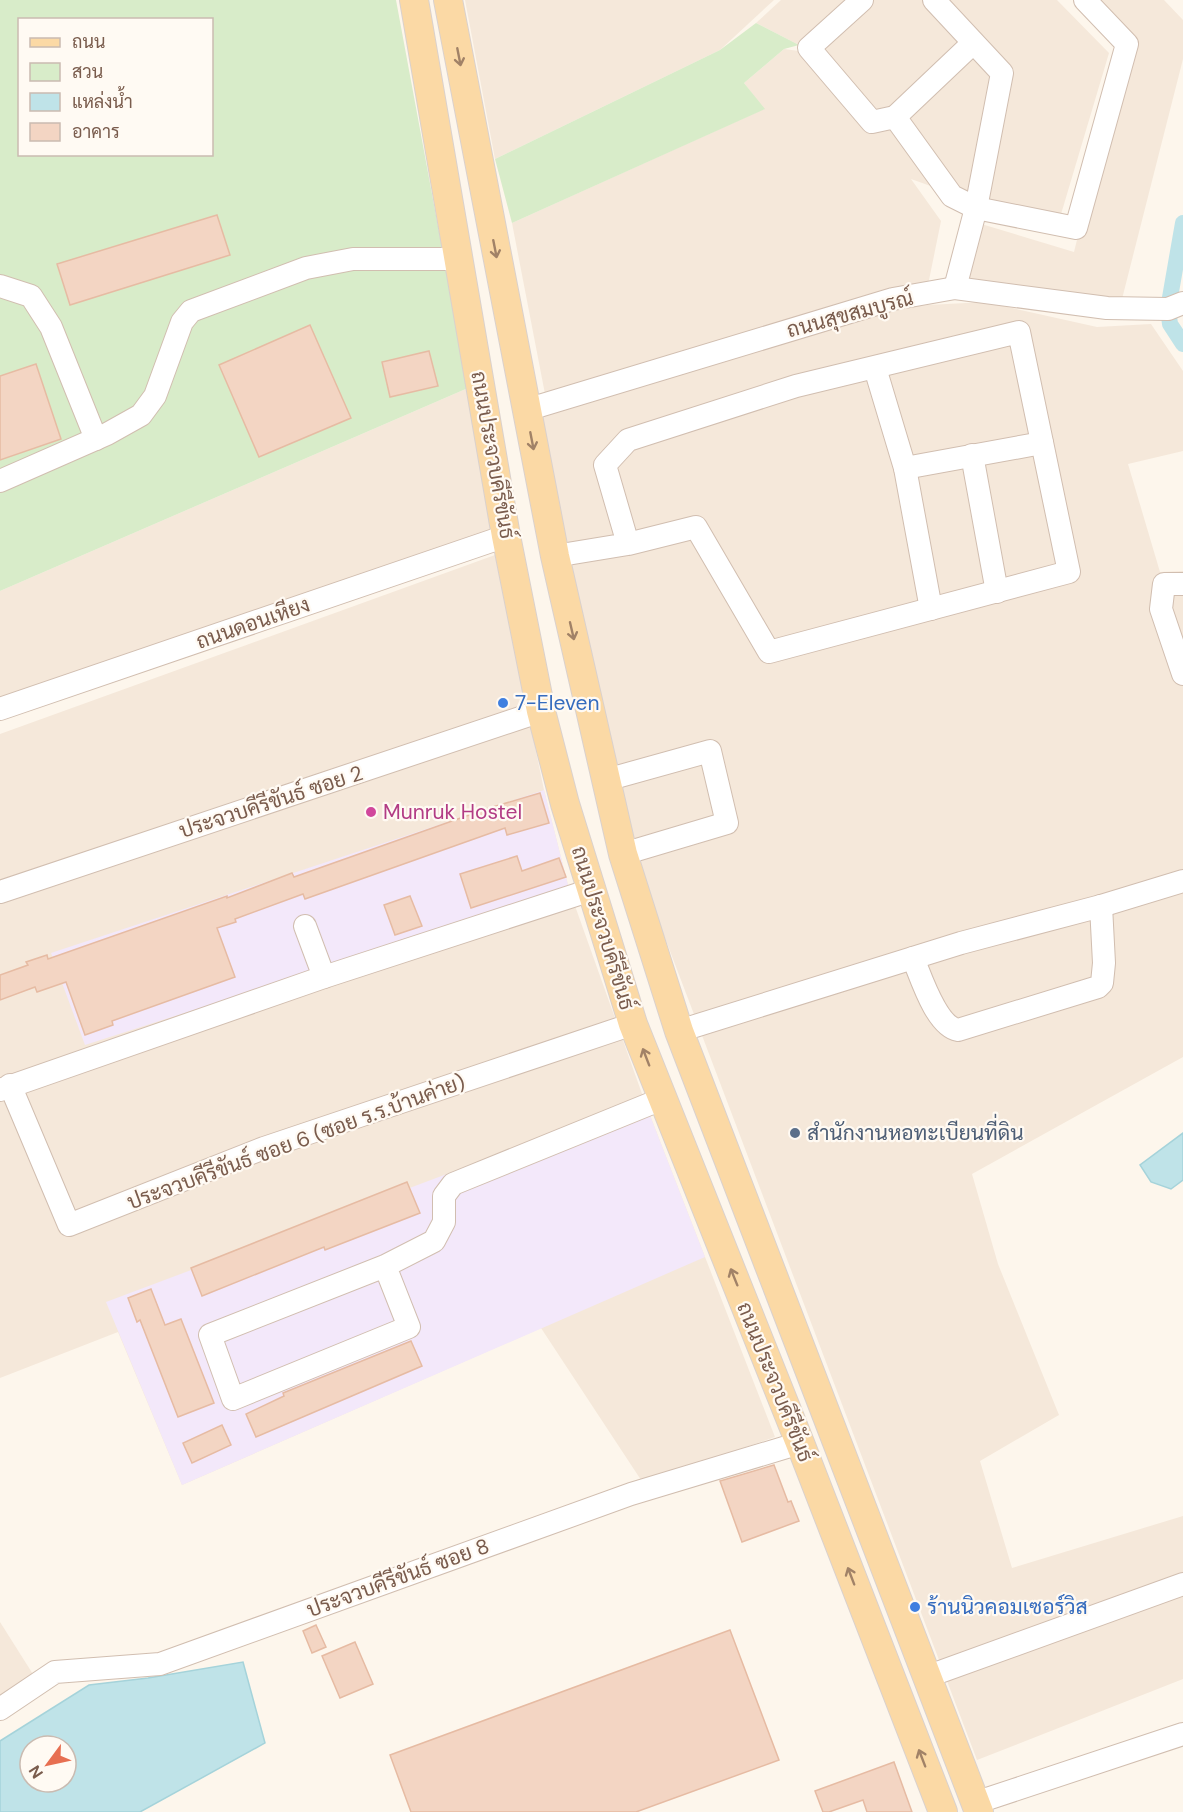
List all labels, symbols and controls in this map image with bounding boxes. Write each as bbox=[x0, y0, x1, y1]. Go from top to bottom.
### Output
legend bbox=[18, 18, 213, 156]
text: ถนน bbox=[72, 30, 105, 54]
one-way arrow bbox=[454, 47, 465, 67]
text: สวน bbox=[72, 60, 103, 84]
text: แหล่งน้ำ bbox=[72, 86, 133, 114]
text: อาคาร bbox=[72, 120, 120, 144]
one-way arrow bbox=[490, 239, 501, 258]
street label: ถนนสุขสมบูรณ์ bbox=[784, 284, 917, 345]
street label: ถนนประจวบคีรีขันธ์ bbox=[464, 369, 522, 541]
one-way arrow bbox=[527, 430, 538, 450]
street label: ถนนดอนเหียง bbox=[192, 590, 314, 656]
one-way arrow bbox=[567, 622, 579, 641]
place label: 7-Eleven bbox=[515, 689, 599, 717]
marker: 7-Eleven bbox=[496, 696, 510, 710]
street label: ประจวบคีรีขันธ์ ซอย 2 bbox=[176, 759, 366, 845]
place label: Munruk Hostel bbox=[383, 798, 522, 826]
marker: Munruk Hostel bbox=[364, 805, 378, 819]
street label: ถนนประจวบคีรีขันธ์ bbox=[565, 843, 641, 1013]
one-way arrow bbox=[640, 1048, 651, 1067]
street label: ประจวบคีรีขันธ์ ซอย 6 (ซอย ร.ร.บ้านค่าย) bbox=[123, 1068, 469, 1216]
place label: สำนักงานหอทะเบียนที่ดิน bbox=[807, 1113, 1024, 1147]
marker: สำนักงานหอทะเบียนที่ดิน bbox=[788, 1126, 802, 1140]
one-way arrow bbox=[727, 1268, 738, 1287]
street label: ถนนประจวบคีรีขันธ์ bbox=[730, 1298, 820, 1466]
street label: ประจวบคีรีขันธ์ ซอย 8 bbox=[303, 1532, 493, 1624]
one-way arrow bbox=[845, 1567, 856, 1585]
place label: ร้านนิวคอมเซอร์วิส bbox=[927, 1593, 1088, 1621]
marker: ร้านนิวคอมเซอร์วิส bbox=[908, 1600, 922, 1614]
north arrow bbox=[18, 1734, 78, 1794]
one-way arrow bbox=[916, 1749, 927, 1767]
text: N bbox=[24, 1761, 48, 1783]

